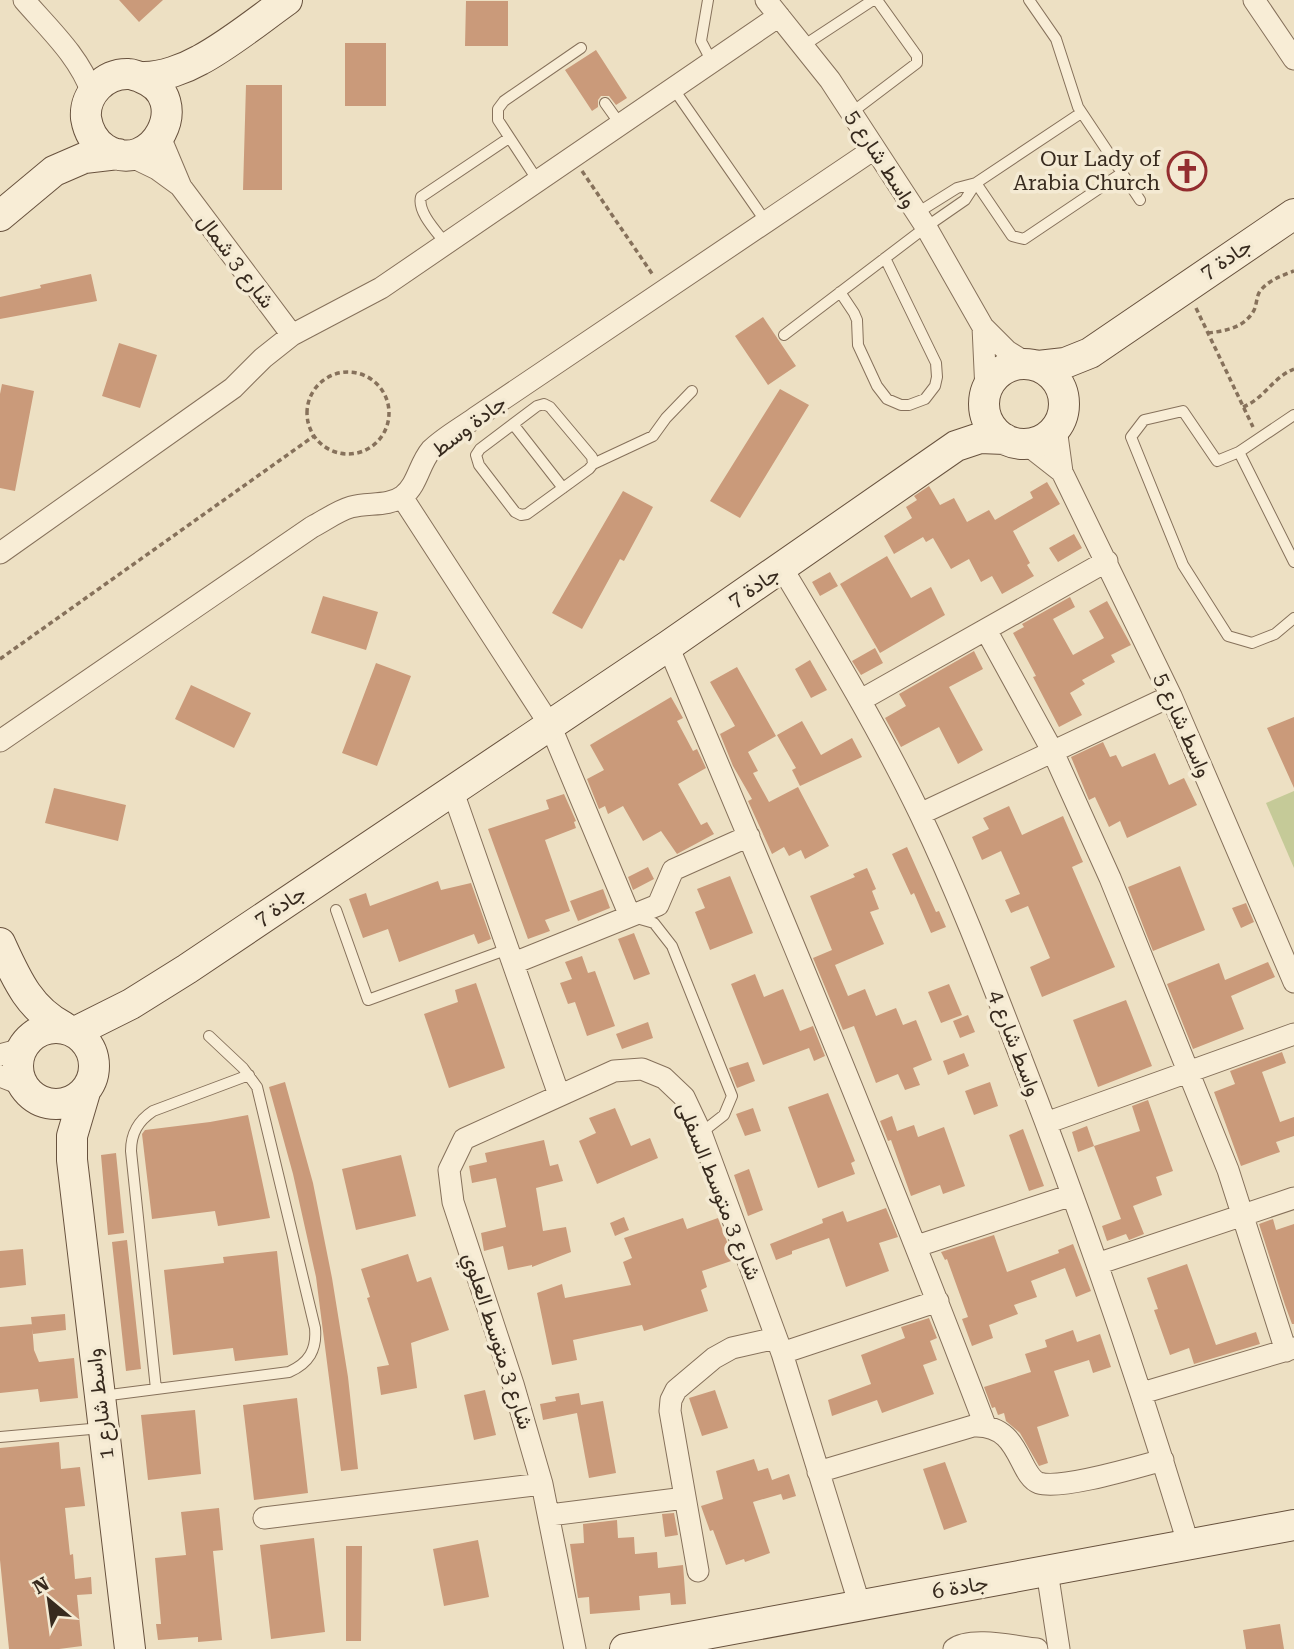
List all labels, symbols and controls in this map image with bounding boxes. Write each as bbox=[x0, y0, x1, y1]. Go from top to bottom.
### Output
street label: واسط شارع 5 bbox=[839, 106, 921, 213]
place label: Our Lady of Arabia Church bbox=[1013, 147, 1161, 195]
church icon: Our Lady of Arabia Church bbox=[1166, 150, 1208, 192]
street label: شارع 3 شمال bbox=[191, 209, 279, 314]
street label: جادة 7 bbox=[1196, 233, 1256, 285]
street label: جادة وسط bbox=[427, 390, 511, 462]
street label: جادة 7 bbox=[724, 561, 784, 613]
street label: واسط شارع 5 bbox=[1148, 669, 1217, 782]
street label: جادة 7 bbox=[250, 880, 310, 932]
street label: واسط شارع 4 bbox=[982, 987, 1046, 1100]
street label: شارع 3 متوسط السفلى bbox=[670, 1098, 766, 1284]
street label: شارع 3 متوسط العلوي bbox=[453, 1250, 538, 1434]
street label: واسط شارع 1 bbox=[81, 1347, 121, 1461]
north arrow bbox=[14, 1565, 84, 1635]
street label: جادة 6 bbox=[930, 1570, 990, 1604]
text: N bbox=[29, 1572, 53, 1599]

